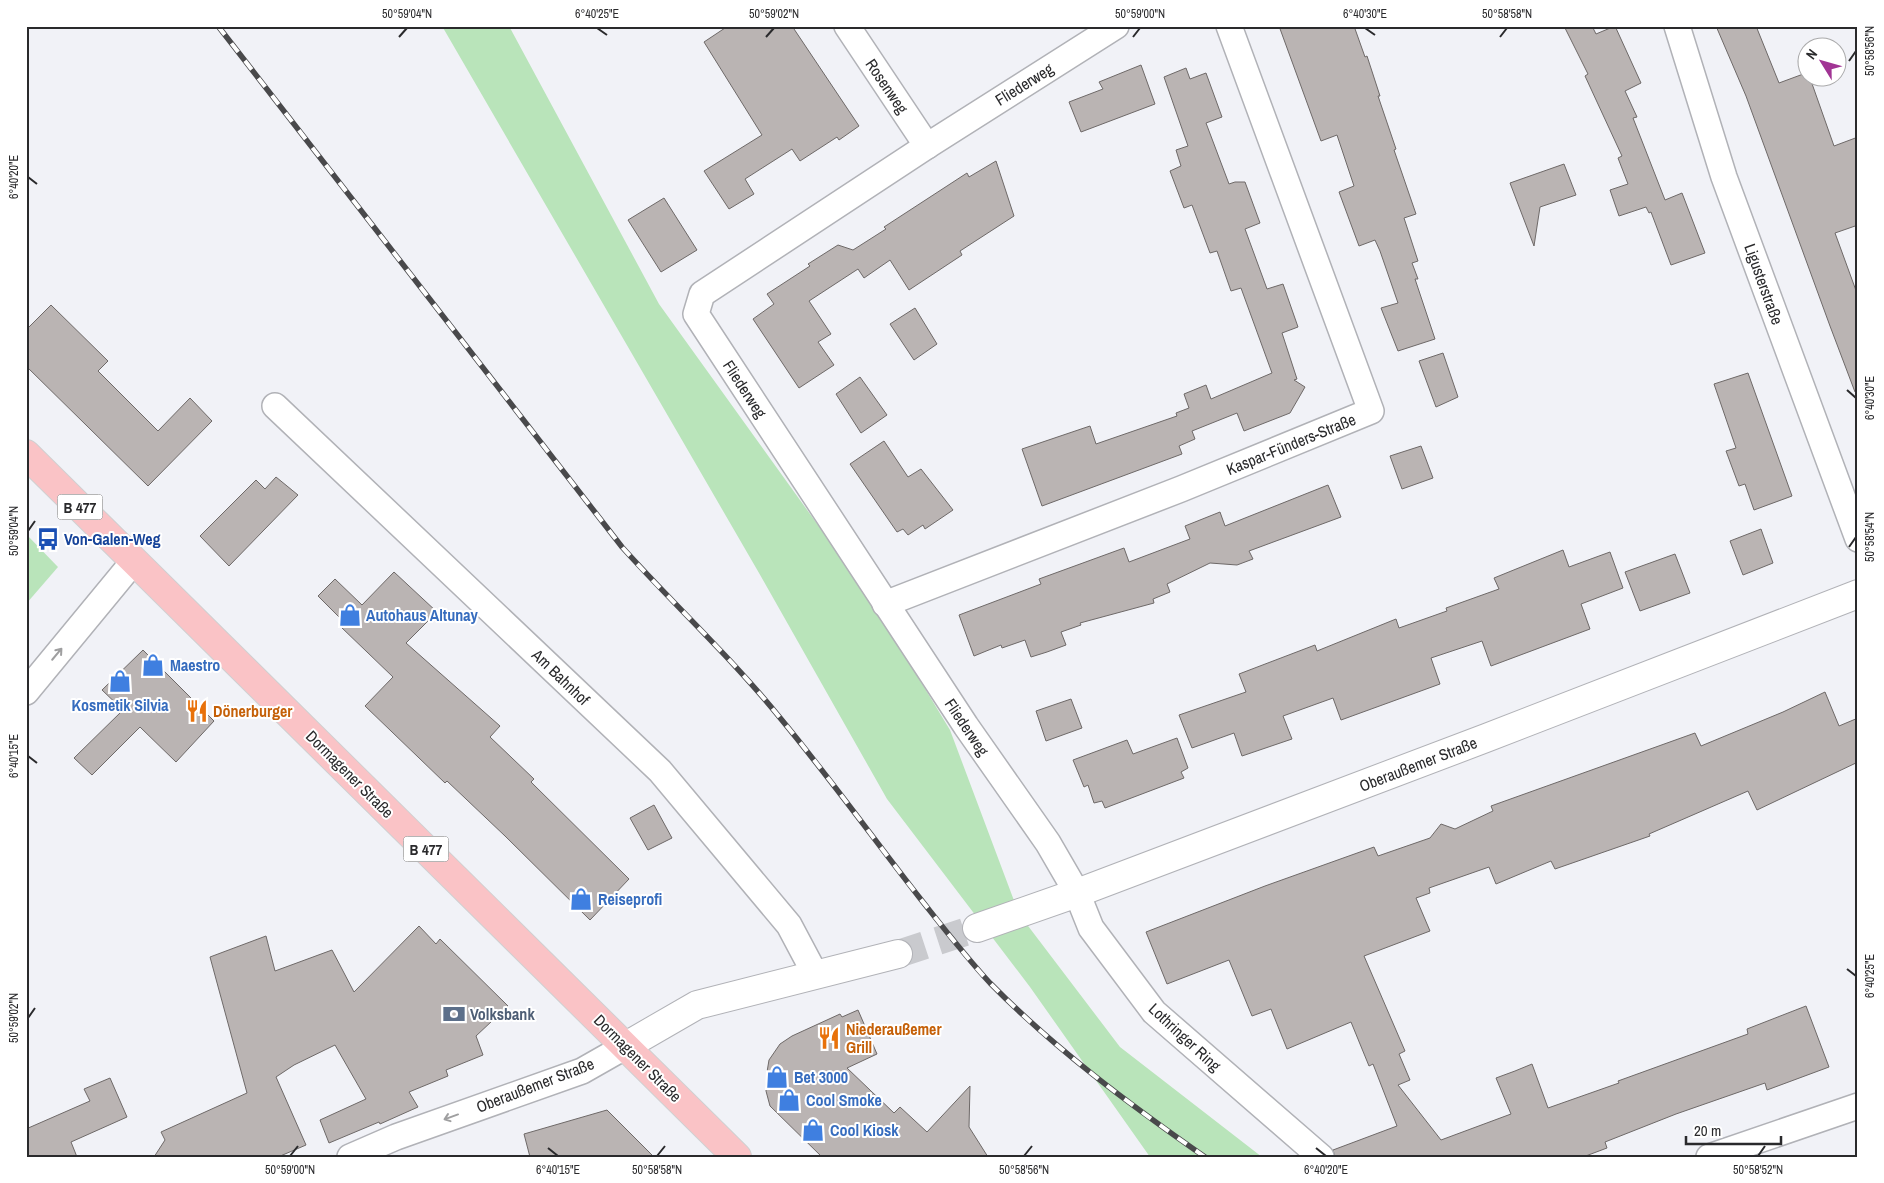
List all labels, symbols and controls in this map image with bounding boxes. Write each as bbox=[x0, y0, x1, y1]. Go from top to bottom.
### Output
text: 50°59'04"N bbox=[382, 6, 432, 22]
text: 6°40'25"E bbox=[575, 6, 619, 22]
text: 50°59'02"N bbox=[749, 6, 799, 22]
text: 50°59'00"N bbox=[1115, 6, 1165, 22]
text: 6°40'30"E bbox=[1343, 6, 1387, 22]
text: 50°58'58"N bbox=[1482, 6, 1532, 22]
text: 50°58'56"N bbox=[1862, 26, 1878, 76]
north arrow bbox=[1796, 38, 1846, 88]
text: N bbox=[1802, 45, 1821, 63]
street label: Rosenweg bbox=[861, 54, 914, 118]
street label: Fliederweg bbox=[991, 57, 1058, 111]
text: 6°40'20"E bbox=[6, 155, 22, 199]
street label: Ligusterstraße bbox=[1739, 240, 1789, 328]
street label: Fliederweg bbox=[718, 356, 772, 423]
text: 6°40'30"E bbox=[1862, 376, 1878, 420]
street label: Kaspar-Fünders-Straße bbox=[1223, 408, 1359, 480]
road number: B 477 bbox=[58, 494, 102, 520]
text: 50°59'04"N bbox=[6, 506, 22, 556]
text: 50°58'54"N bbox=[1862, 512, 1878, 562]
bus stop icon: Von-Galen-Weg bbox=[35, 526, 61, 552]
place label: Von-Galen-Weg bbox=[64, 528, 161, 550]
shop icon: Autohaus Altunay bbox=[337, 602, 363, 628]
place label: Autohaus Altunay bbox=[366, 604, 478, 626]
street label: Am Bahnhof bbox=[527, 643, 595, 710]
one-way arrow bbox=[52, 648, 63, 661]
shop icon: Maestro bbox=[140, 652, 166, 678]
place label: Maestro bbox=[170, 654, 220, 676]
shop icon: Kosmetik Silvia bbox=[107, 668, 133, 694]
place label: Kosmetik Silvia bbox=[72, 694, 169, 716]
street label: Fliederweg bbox=[940, 694, 995, 761]
restaurant icon: Dönerburger bbox=[184, 698, 210, 724]
place label: Dönerburger bbox=[213, 700, 293, 722]
street label: Dormagener Straße bbox=[301, 725, 399, 823]
street label: Oberaußemer Straße bbox=[1356, 731, 1480, 797]
text: 6°40'15"E bbox=[6, 734, 22, 778]
road number: B 477 bbox=[404, 836, 448, 862]
shop icon: Reiseprofi bbox=[568, 886, 594, 912]
place label: Reiseprofi bbox=[598, 888, 662, 910]
text: 6°40'25"E bbox=[1862, 954, 1878, 998]
text: 50°59'02"N bbox=[6, 993, 22, 1043]
street label: Lothringer Ring bbox=[1144, 998, 1226, 1077]
bank icon: Volksbank bbox=[441, 1001, 467, 1027]
place label: Volksbank bbox=[470, 1003, 535, 1025]
street label: Dormagener Straße bbox=[589, 1009, 687, 1107]
place label: Niederaußemer Grill bbox=[846, 1018, 942, 1058]
restaurant icon: Niederaußemer Grill bbox=[816, 1025, 842, 1051]
street label: Oberaußemer Straße bbox=[473, 1052, 597, 1118]
shop icon: Bet 3000 bbox=[764, 1064, 790, 1090]
place label: Bet 3000 bbox=[794, 1066, 848, 1088]
shop icon: Cool Smoke bbox=[776, 1087, 802, 1113]
place label: Cool Smoke bbox=[806, 1089, 882, 1111]
one-way arrow bbox=[444, 1113, 459, 1122]
scale bar bbox=[1686, 1113, 1782, 1145]
shop icon: Cool Kiosk bbox=[800, 1117, 826, 1143]
place label: Cool Kiosk bbox=[830, 1119, 899, 1141]
text: 20 m bbox=[1694, 1120, 1721, 1141]
text: 50°59'00"N bbox=[265, 1162, 315, 1178]
text: 6°40'15"E bbox=[536, 1162, 580, 1178]
text: 50°58'58"N bbox=[632, 1162, 682, 1178]
text: 50°58'56"N bbox=[999, 1162, 1049, 1178]
text: 6°40'20"E bbox=[1304, 1162, 1348, 1178]
text: 50°58'52"N bbox=[1733, 1162, 1783, 1178]

